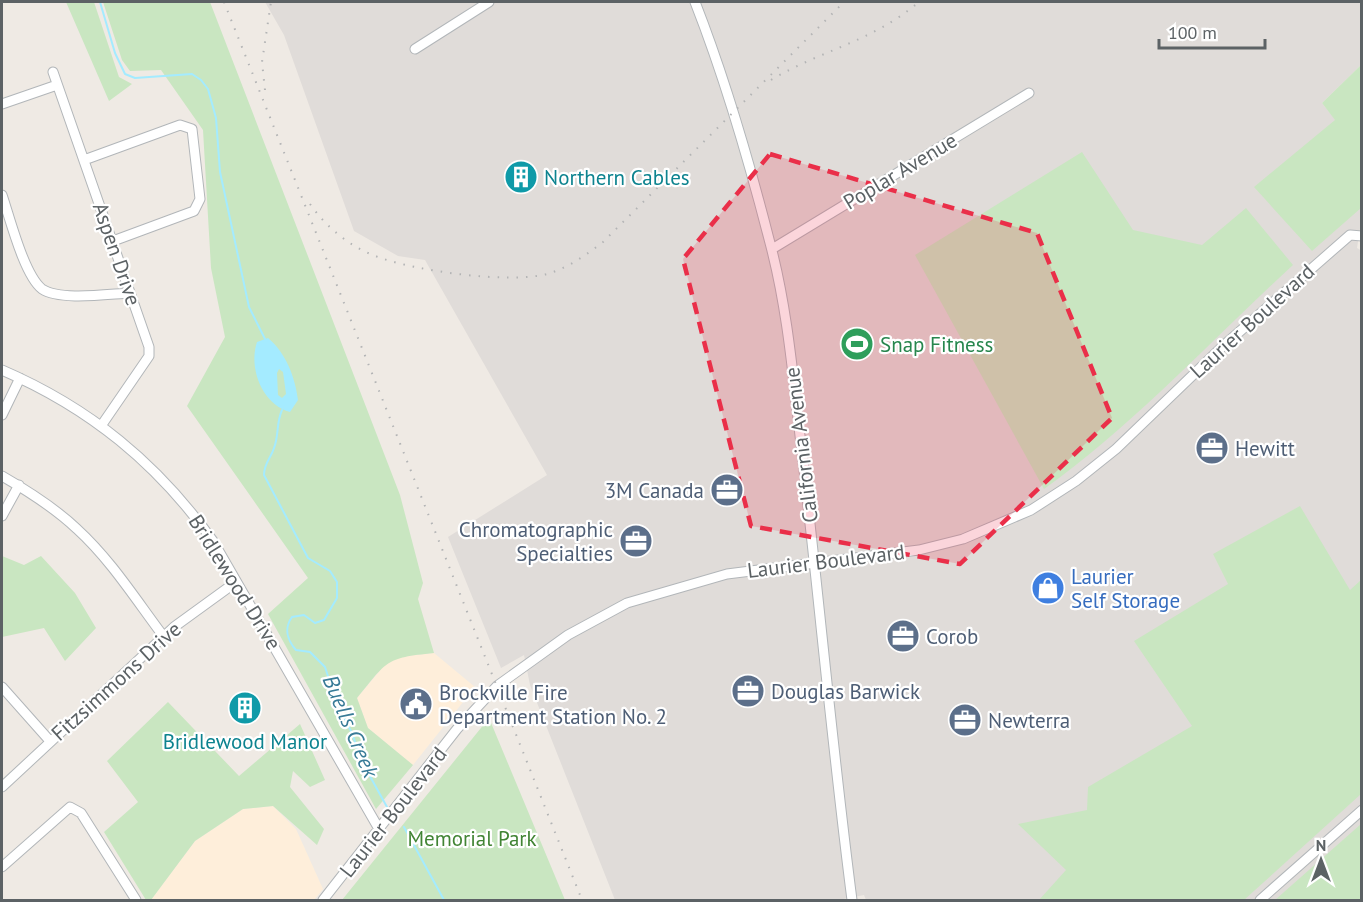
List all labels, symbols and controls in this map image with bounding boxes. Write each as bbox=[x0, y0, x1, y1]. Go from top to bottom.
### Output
scale bar bbox=[1159, 12, 1266, 50]
text: 100 m bbox=[1168, 21, 1217, 44]
street label: Poplar Avenue bbox=[838, 127, 962, 215]
building icon: Northern Cables bbox=[503, 159, 539, 195]
place label: Northern Cables bbox=[544, 164, 690, 191]
street label: Aspen Drive bbox=[87, 199, 147, 309]
street label: Laurier Boulevard bbox=[1184, 258, 1320, 384]
sports icon: Snap Fitness bbox=[839, 326, 875, 362]
place label: Snap Fitness bbox=[880, 331, 993, 358]
street label: California Avenue bbox=[778, 366, 824, 524]
office icon: Hewitt bbox=[1194, 430, 1230, 466]
place label: Hewitt bbox=[1235, 435, 1295, 462]
office icon: 3M Canada bbox=[709, 472, 745, 508]
place label: 3M Canada bbox=[605, 477, 704, 504]
street label: Bridlewood Drive bbox=[183, 509, 287, 655]
place label: Chromatographic Specialties bbox=[459, 516, 613, 567]
office icon: Chromatographic Specialties bbox=[618, 523, 654, 559]
street label: Laurier Boulevard bbox=[746, 538, 906, 584]
place label: Laurier Self Storage bbox=[1071, 563, 1180, 614]
shop icon: Laurier Self Storage bbox=[1030, 570, 1066, 606]
street label: Fitzsimmons Drive bbox=[45, 615, 187, 747]
office icon: Corob bbox=[885, 618, 921, 654]
place label: Corob bbox=[926, 623, 978, 650]
water label: Buells Creek bbox=[317, 670, 386, 783]
office icon: Douglas Barwick bbox=[730, 673, 766, 709]
place label: Douglas Barwick bbox=[771, 678, 920, 705]
place label: Brockville Fire Department Station No. 2 bbox=[439, 679, 667, 730]
public building icon: Brockville Fire Department Station No. 2 bbox=[398, 686, 434, 722]
building icon: Bridlewood Manor bbox=[227, 690, 263, 726]
office icon: Newterra bbox=[947, 702, 983, 738]
place label: Newterra bbox=[988, 707, 1070, 734]
place label: Bridlewood Manor bbox=[163, 728, 327, 755]
street label: Laurier Boulevard bbox=[334, 741, 452, 883]
park label: Memorial Park bbox=[407, 825, 537, 852]
north arrow bbox=[1291, 830, 1351, 890]
text: N bbox=[1316, 835, 1326, 855]

